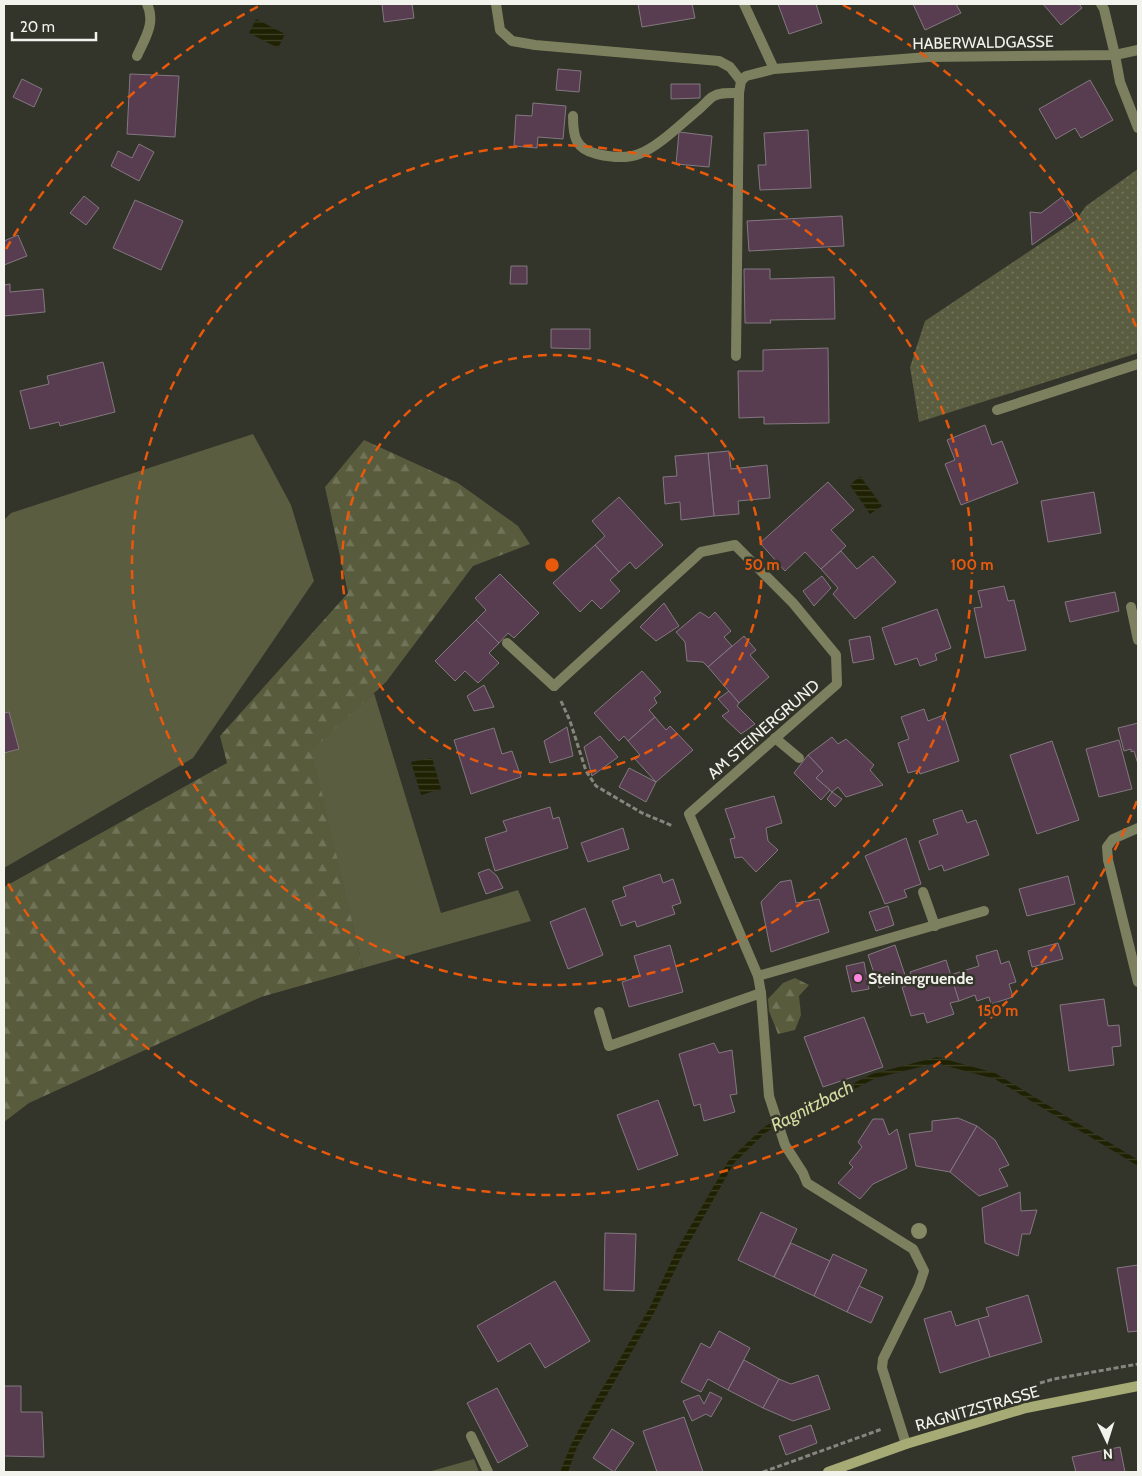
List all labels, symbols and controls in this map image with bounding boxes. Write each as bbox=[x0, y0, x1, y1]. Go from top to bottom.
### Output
scale bar bbox=[12, 10, 96, 42]
text: 20 m bbox=[20, 18, 55, 36]
street label: HABERWALDGASSE bbox=[912, 32, 1054, 53]
centre of rings bbox=[543, 556, 561, 574]
text: 50 m bbox=[744, 556, 780, 574]
text: 100 m bbox=[950, 556, 994, 574]
street label: AM STEINERGRUND bbox=[704, 676, 823, 783]
place label: Steinergruende bbox=[868, 969, 974, 988]
marker: Steinergruende bbox=[852, 972, 864, 984]
text: 150 m bbox=[978, 1002, 1018, 1020]
water label: Ragnitzbach bbox=[767, 1076, 857, 1136]
street label: RAGNITZSTRASSE bbox=[913, 1382, 1041, 1435]
north arrow bbox=[1082, 1416, 1132, 1466]
text: N bbox=[1102, 1445, 1113, 1463]

